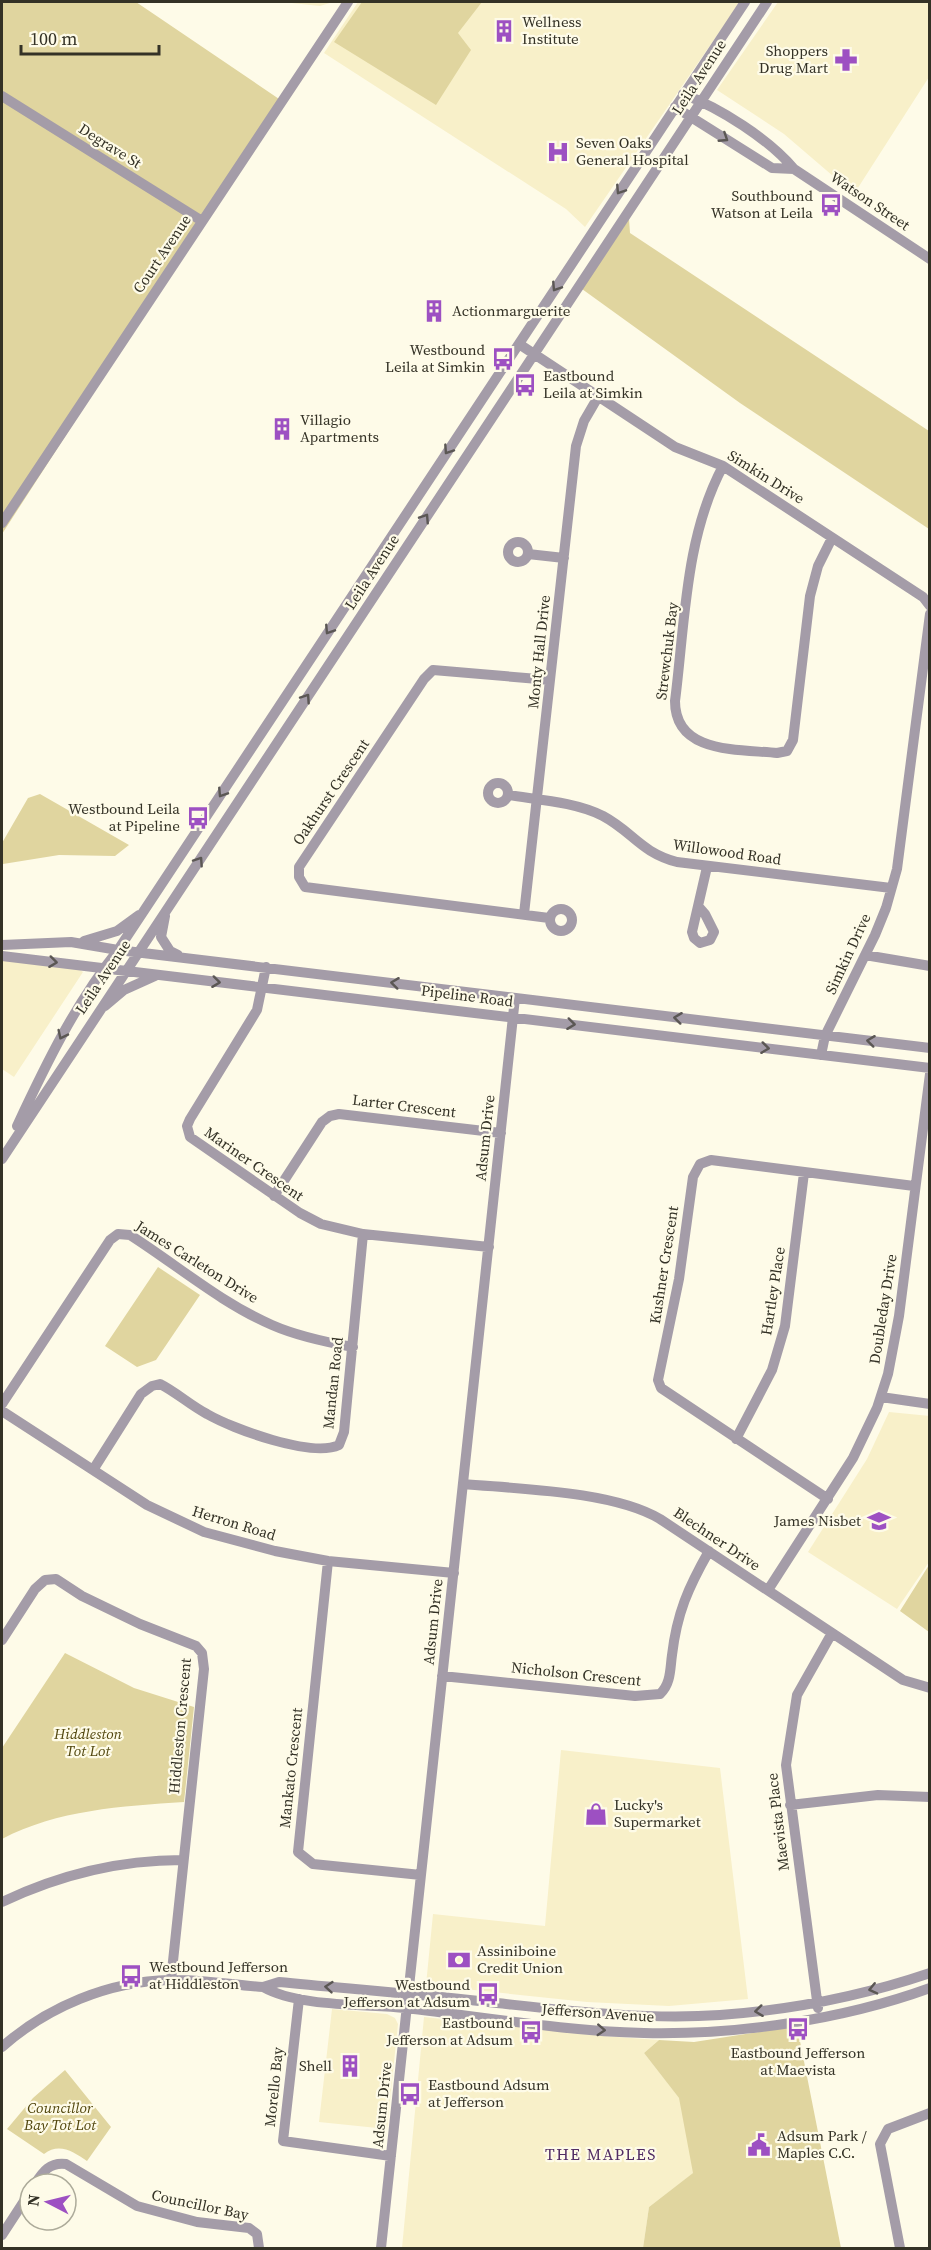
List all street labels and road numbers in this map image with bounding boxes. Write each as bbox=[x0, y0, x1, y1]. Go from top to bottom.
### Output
street label: Leila Avenue bbox=[666, 35, 731, 118]
street label: Degrave St bbox=[75, 118, 146, 173]
street label: Watson Street bbox=[826, 166, 914, 235]
street label: Court Avenue bbox=[128, 210, 196, 297]
street label: Simkin Drive bbox=[724, 445, 809, 509]
street label: Leila Avenue bbox=[339, 530, 404, 613]
street label: Monty Hall Drive bbox=[522, 594, 555, 710]
street label: Strewchuk Bay bbox=[650, 601, 683, 701]
street label: Oakhurst Crescent bbox=[287, 734, 374, 849]
street label: Willowood Road bbox=[671, 833, 783, 870]
street label: Simkin Drive bbox=[820, 910, 876, 998]
street label: Leila Avenue bbox=[70, 935, 135, 1018]
street label: Pipeline Road bbox=[420, 979, 515, 1012]
street label: Larter Crescent bbox=[351, 1089, 457, 1122]
street label: Adsum Drive bbox=[470, 1093, 500, 1182]
street label: Mariner Crescent bbox=[200, 1121, 308, 1206]
street label: Kushner Crescent bbox=[644, 1204, 683, 1325]
street label: James Carleton Drive bbox=[131, 1215, 263, 1308]
street label: Hartley Place bbox=[755, 1245, 790, 1337]
street label: Doubleday Drive bbox=[863, 1252, 902, 1366]
street label: Mandan Road bbox=[317, 1335, 348, 1430]
street label: Herron Road bbox=[190, 1500, 279, 1545]
street label: Blechner Drive bbox=[670, 1502, 765, 1576]
street label: Adsum Drive bbox=[418, 1577, 448, 1666]
street label: Nicholson Crescent bbox=[510, 1656, 642, 1691]
street label: Hiddleston Crescent bbox=[163, 1657, 196, 1795]
street label: Mankato Crescent bbox=[274, 1707, 307, 1829]
street label: Maevista Place bbox=[761, 1771, 794, 1872]
street label: Jefferson Avenue bbox=[540, 1998, 655, 2027]
street label: Morello Bay bbox=[259, 2046, 288, 2128]
street label: Adsum Drive bbox=[367, 2060, 397, 2149]
street label: Councillor Bay bbox=[150, 2184, 251, 2225]

